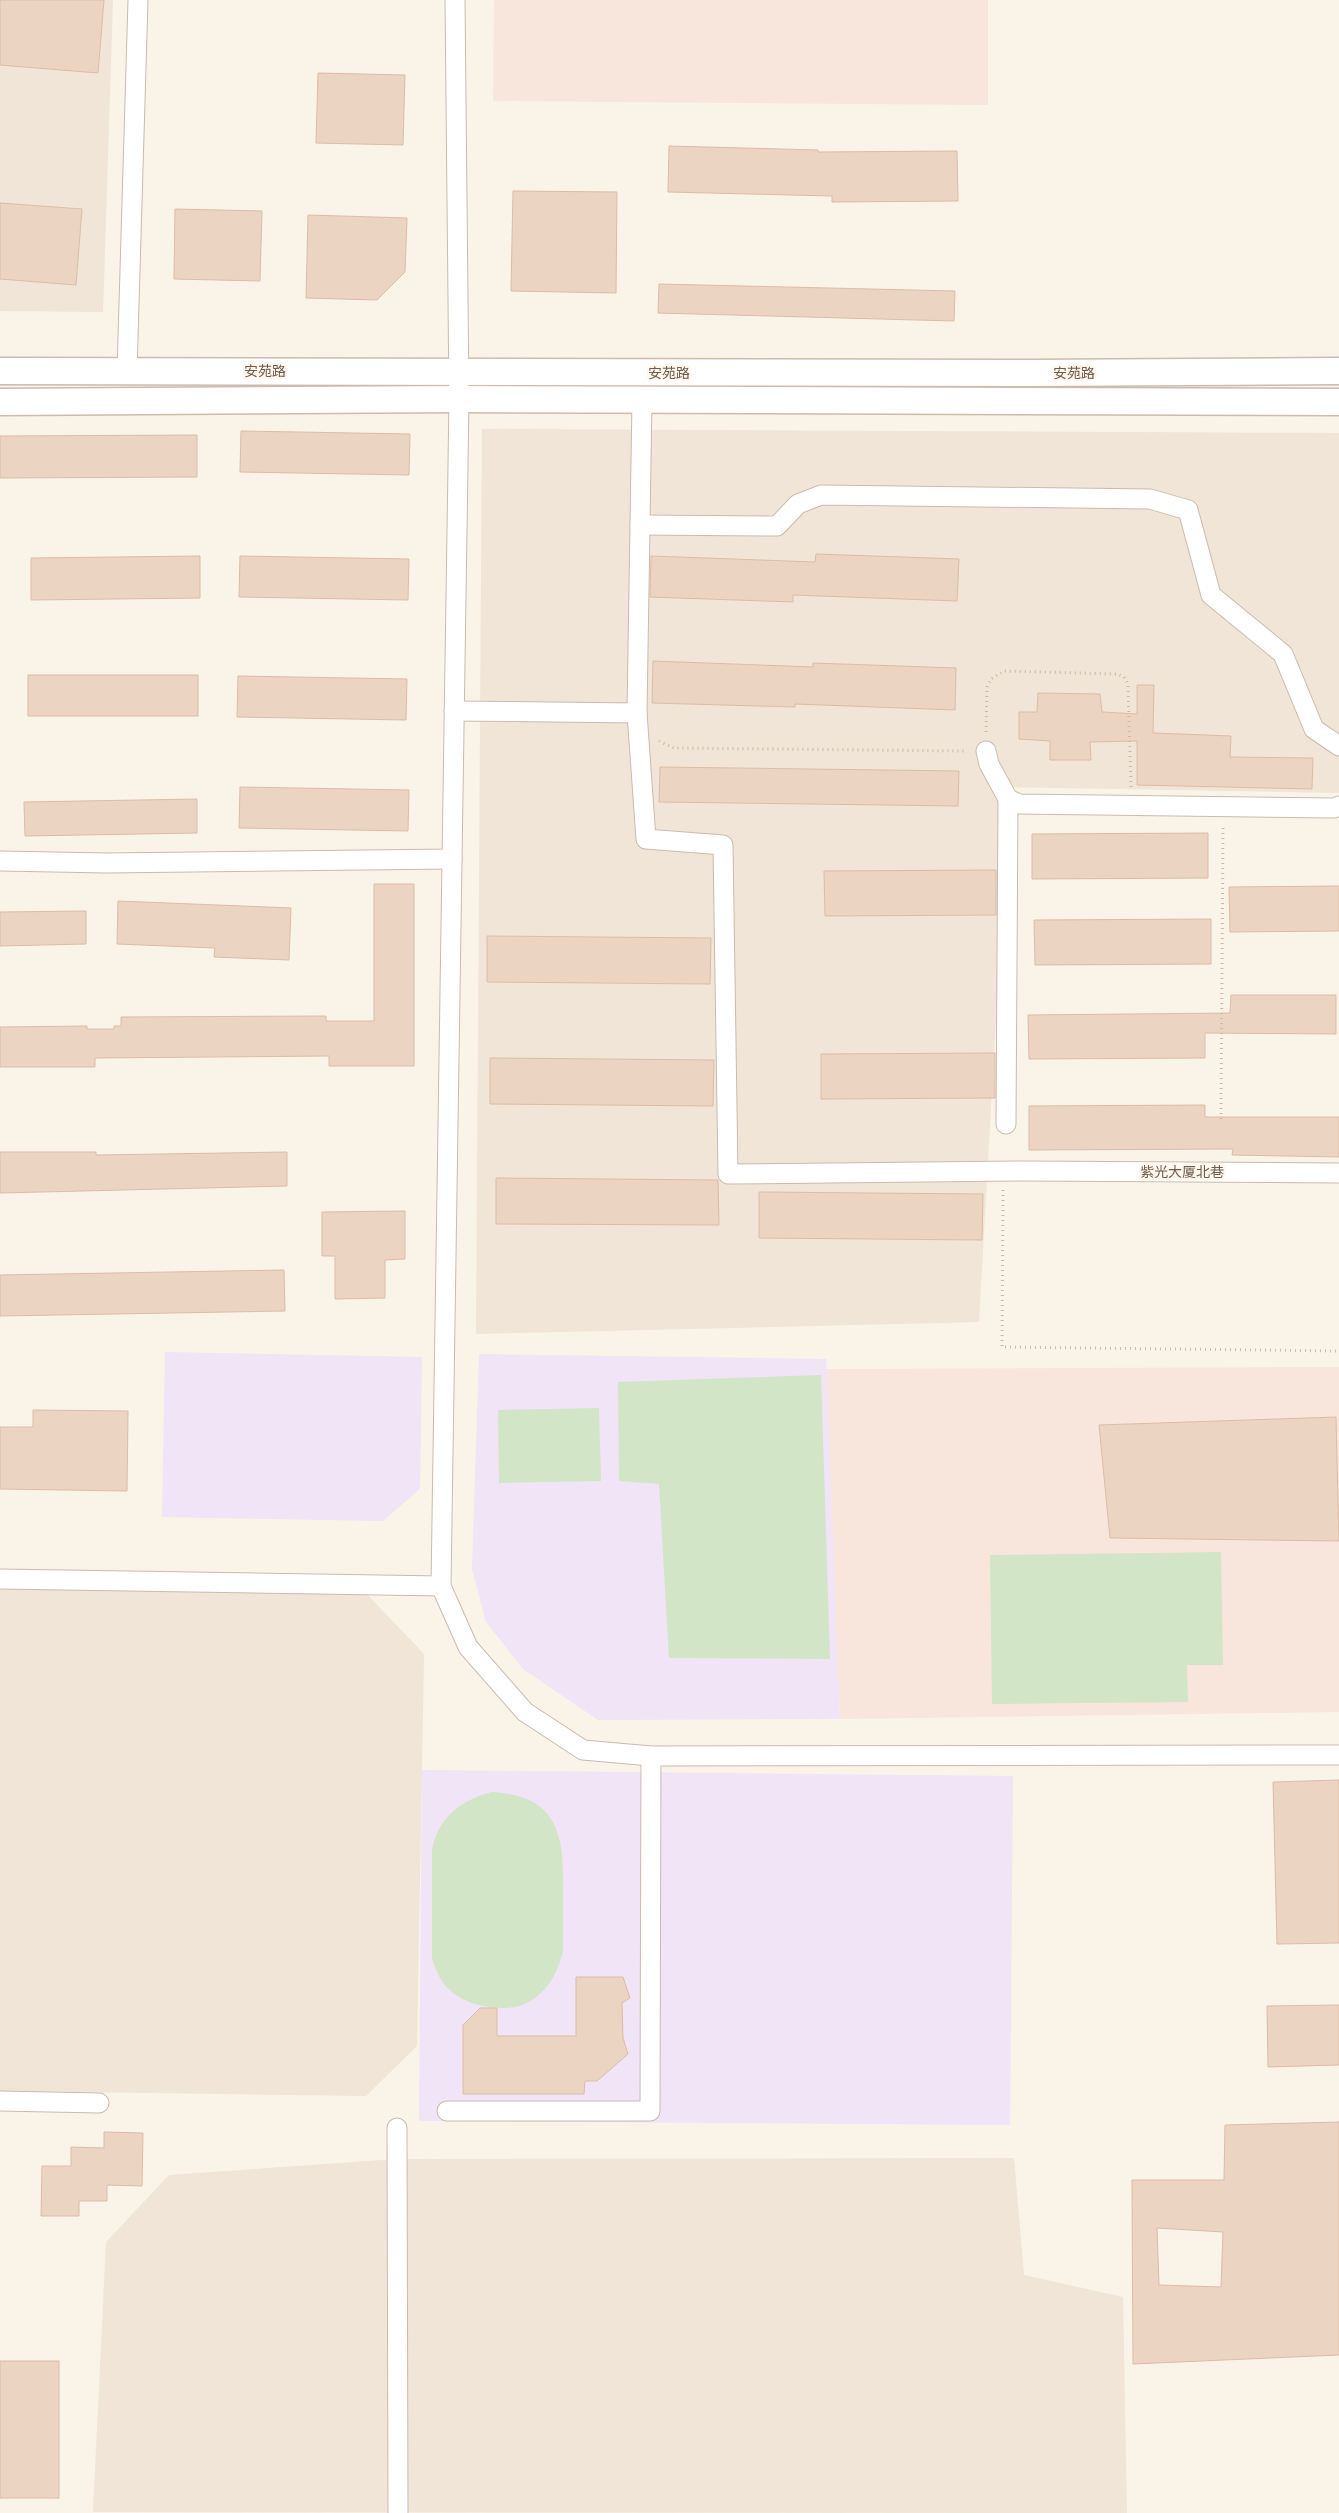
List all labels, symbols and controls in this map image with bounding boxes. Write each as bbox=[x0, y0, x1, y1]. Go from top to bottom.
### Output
street label: 安苑路 bbox=[244, 362, 286, 380]
street label: 安苑路 bbox=[648, 364, 690, 382]
street label: 安苑路 bbox=[1053, 364, 1095, 382]
street label: 紫光大厦北巷 bbox=[1140, 1163, 1224, 1181]

